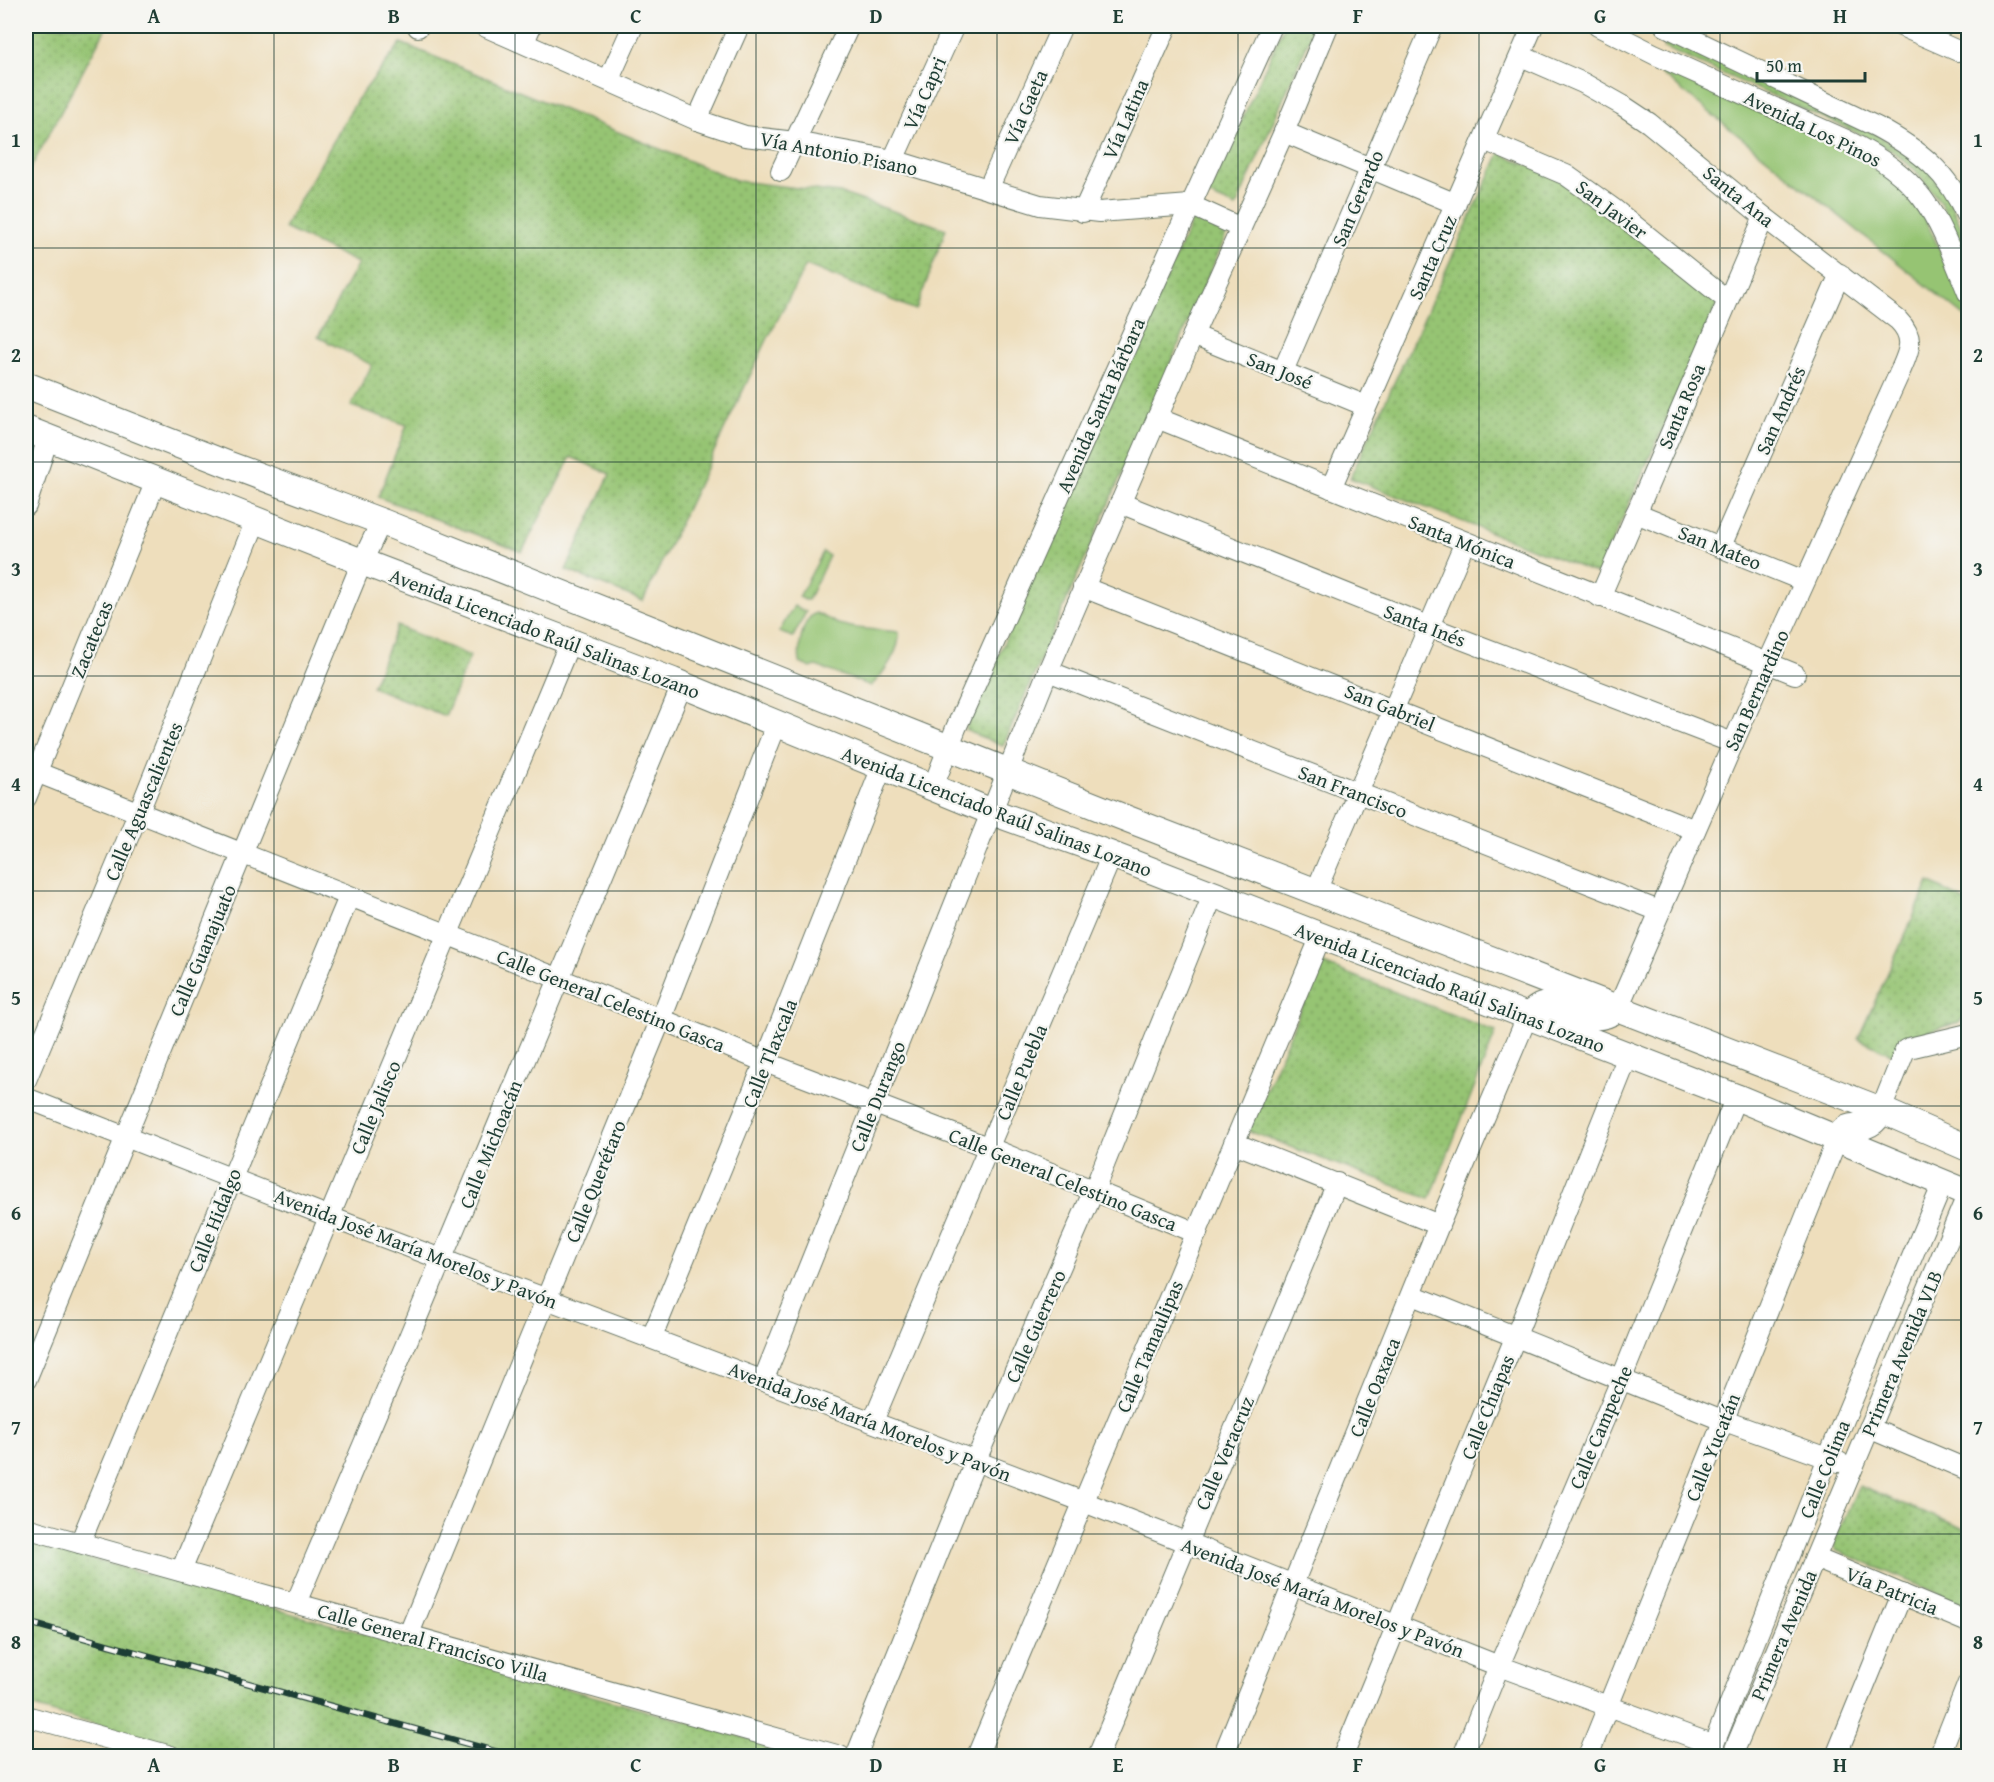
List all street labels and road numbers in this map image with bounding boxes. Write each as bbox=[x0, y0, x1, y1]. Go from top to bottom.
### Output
street label: Vía Capri bbox=[895, 51, 953, 134]
street label: Vía Gaeta bbox=[996, 64, 1055, 149]
street label: Vía Latina bbox=[1094, 74, 1156, 164]
street label: Avenida Los Pinos bbox=[1739, 82, 1887, 174]
street label: Vía Antonio Pisano bbox=[758, 124, 920, 182]
street label: San Gerardo bbox=[1324, 145, 1390, 251]
street label: Santa Ana bbox=[1697, 158, 1781, 234]
street label: San Javier bbox=[1570, 172, 1654, 246]
street label: Santa Cruz bbox=[1400, 210, 1464, 304]
street label: Avenida Santa Bárbara bbox=[1048, 312, 1152, 497]
street label: San José bbox=[1243, 344, 1317, 396]
street label: Santa Rosa bbox=[1650, 358, 1712, 453]
street label: San Andrés bbox=[1748, 361, 1812, 459]
street label: Santa Mónica bbox=[1404, 506, 1520, 576]
street label: San Mateo bbox=[1674, 517, 1766, 577]
street label: Avenida Licenciado Raúl Salinas Lozano bbox=[386, 560, 704, 706]
street label: Zacatecas bbox=[62, 596, 120, 682]
street label: Santa Inés bbox=[1380, 596, 1470, 654]
street label: San Bernardino bbox=[1716, 625, 1796, 755]
street label: San Gabriel bbox=[1340, 676, 1440, 738]
street label: Calle Aguascalientes bbox=[96, 717, 190, 885]
street label: Avenida Licenciado Raúl Salinas Lozano bbox=[838, 738, 1156, 884]
street label: San Francisco bbox=[1294, 757, 1412, 825]
street label: Calle Guanajuato bbox=[161, 879, 243, 1021]
street label: Avenida Licenciado Raúl Salinas Lozano bbox=[1291, 914, 1609, 1060]
street label: Calle General Celestino Gasca bbox=[493, 941, 730, 1059]
street label: Calle Tlaxcala bbox=[734, 994, 804, 1112]
street label: Calle Puebla bbox=[988, 1019, 1054, 1124]
street label: Calle Durango bbox=[842, 1036, 912, 1156]
street label: Calle Jalisco bbox=[342, 1056, 408, 1158]
street label: Calle Michoacán bbox=[451, 1075, 529, 1213]
street label: Calle Querétaro bbox=[557, 1115, 633, 1247]
street label: Calle General Celestino Gasca bbox=[945, 1120, 1182, 1238]
street label: Calle Hidalgo bbox=[180, 1164, 248, 1276]
street label: Avenida José María Morelos y Pavón bbox=[270, 1181, 562, 1315]
street label: Calle Guerrero bbox=[997, 1265, 1073, 1387]
street label: Primera Avenida VLB bbox=[1853, 1265, 1949, 1441]
street label: Calle Tamaulipas bbox=[1108, 1275, 1190, 1417]
street label: Calle Oaxaca bbox=[1341, 1332, 1407, 1441]
street label: Calle Chiapas bbox=[1453, 1350, 1521, 1464]
street label: Avenida José María Morelos y Pavón bbox=[724, 1354, 1016, 1488]
street label: Calle Campeche bbox=[1561, 1361, 1639, 1493]
street label: Calle Yucatán bbox=[1677, 1389, 1747, 1505]
street label: Calle Veracruz bbox=[1187, 1392, 1261, 1514]
street label: Calle Colima bbox=[1791, 1415, 1857, 1522]
street label: Avenida José María Morelos y Pavón bbox=[1177, 1530, 1469, 1664]
street label: Vía Patricia bbox=[1841, 1558, 1943, 1622]
street label: Primera Avenida bbox=[1742, 1565, 1824, 1705]
street label: Calle General Francisco Villa bbox=[314, 1595, 552, 1689]

